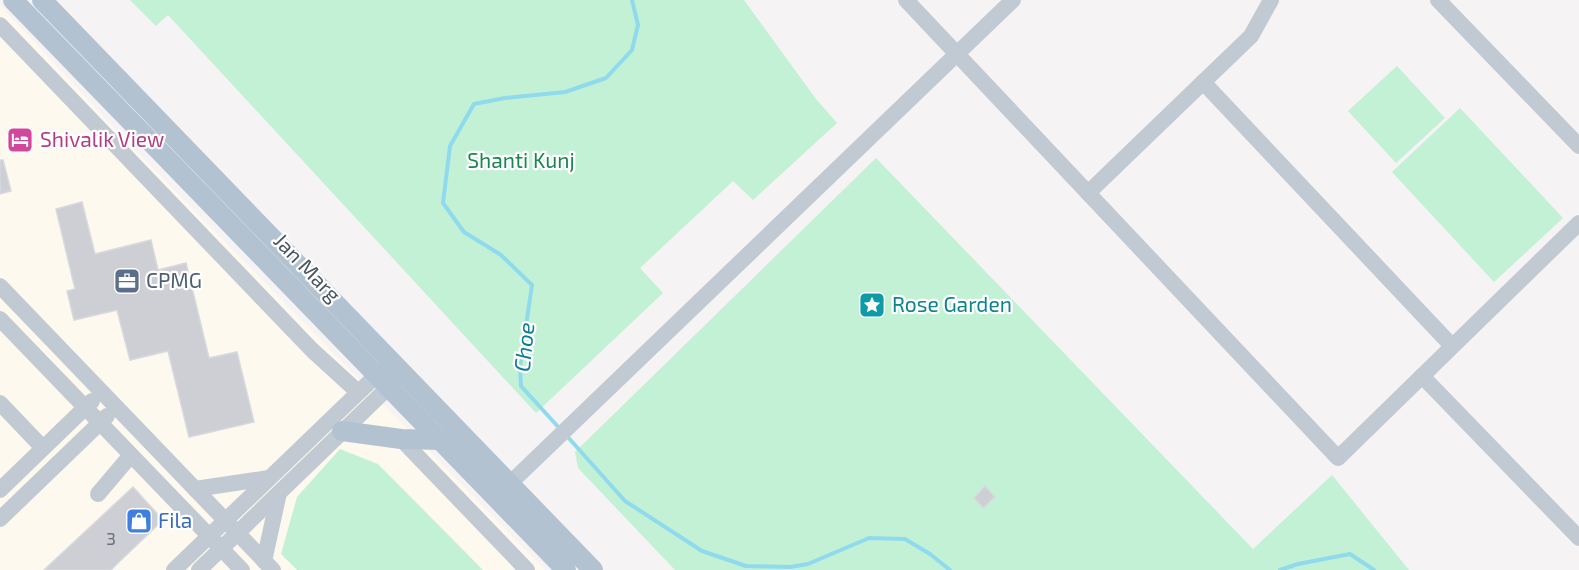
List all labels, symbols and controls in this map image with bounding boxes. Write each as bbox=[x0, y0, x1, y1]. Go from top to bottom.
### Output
hotel icon: Shivalik View bbox=[5, 125, 35, 155]
place label: Shivalik View bbox=[40, 126, 164, 151]
park label: Shanti Kunj bbox=[467, 147, 575, 173]
street label: Jan Marg bbox=[269, 228, 347, 307]
office icon: CPMG bbox=[112, 266, 142, 296]
place label: CPMG bbox=[146, 267, 202, 292]
place icon: Rose Garden bbox=[857, 290, 887, 320]
place label: Rose Garden bbox=[892, 291, 1012, 316]
water label: Choe bbox=[507, 321, 539, 373]
shop icon: Fila bbox=[124, 506, 154, 536]
place label: Fila bbox=[158, 507, 192, 532]
house number: 3 bbox=[106, 527, 116, 549]

